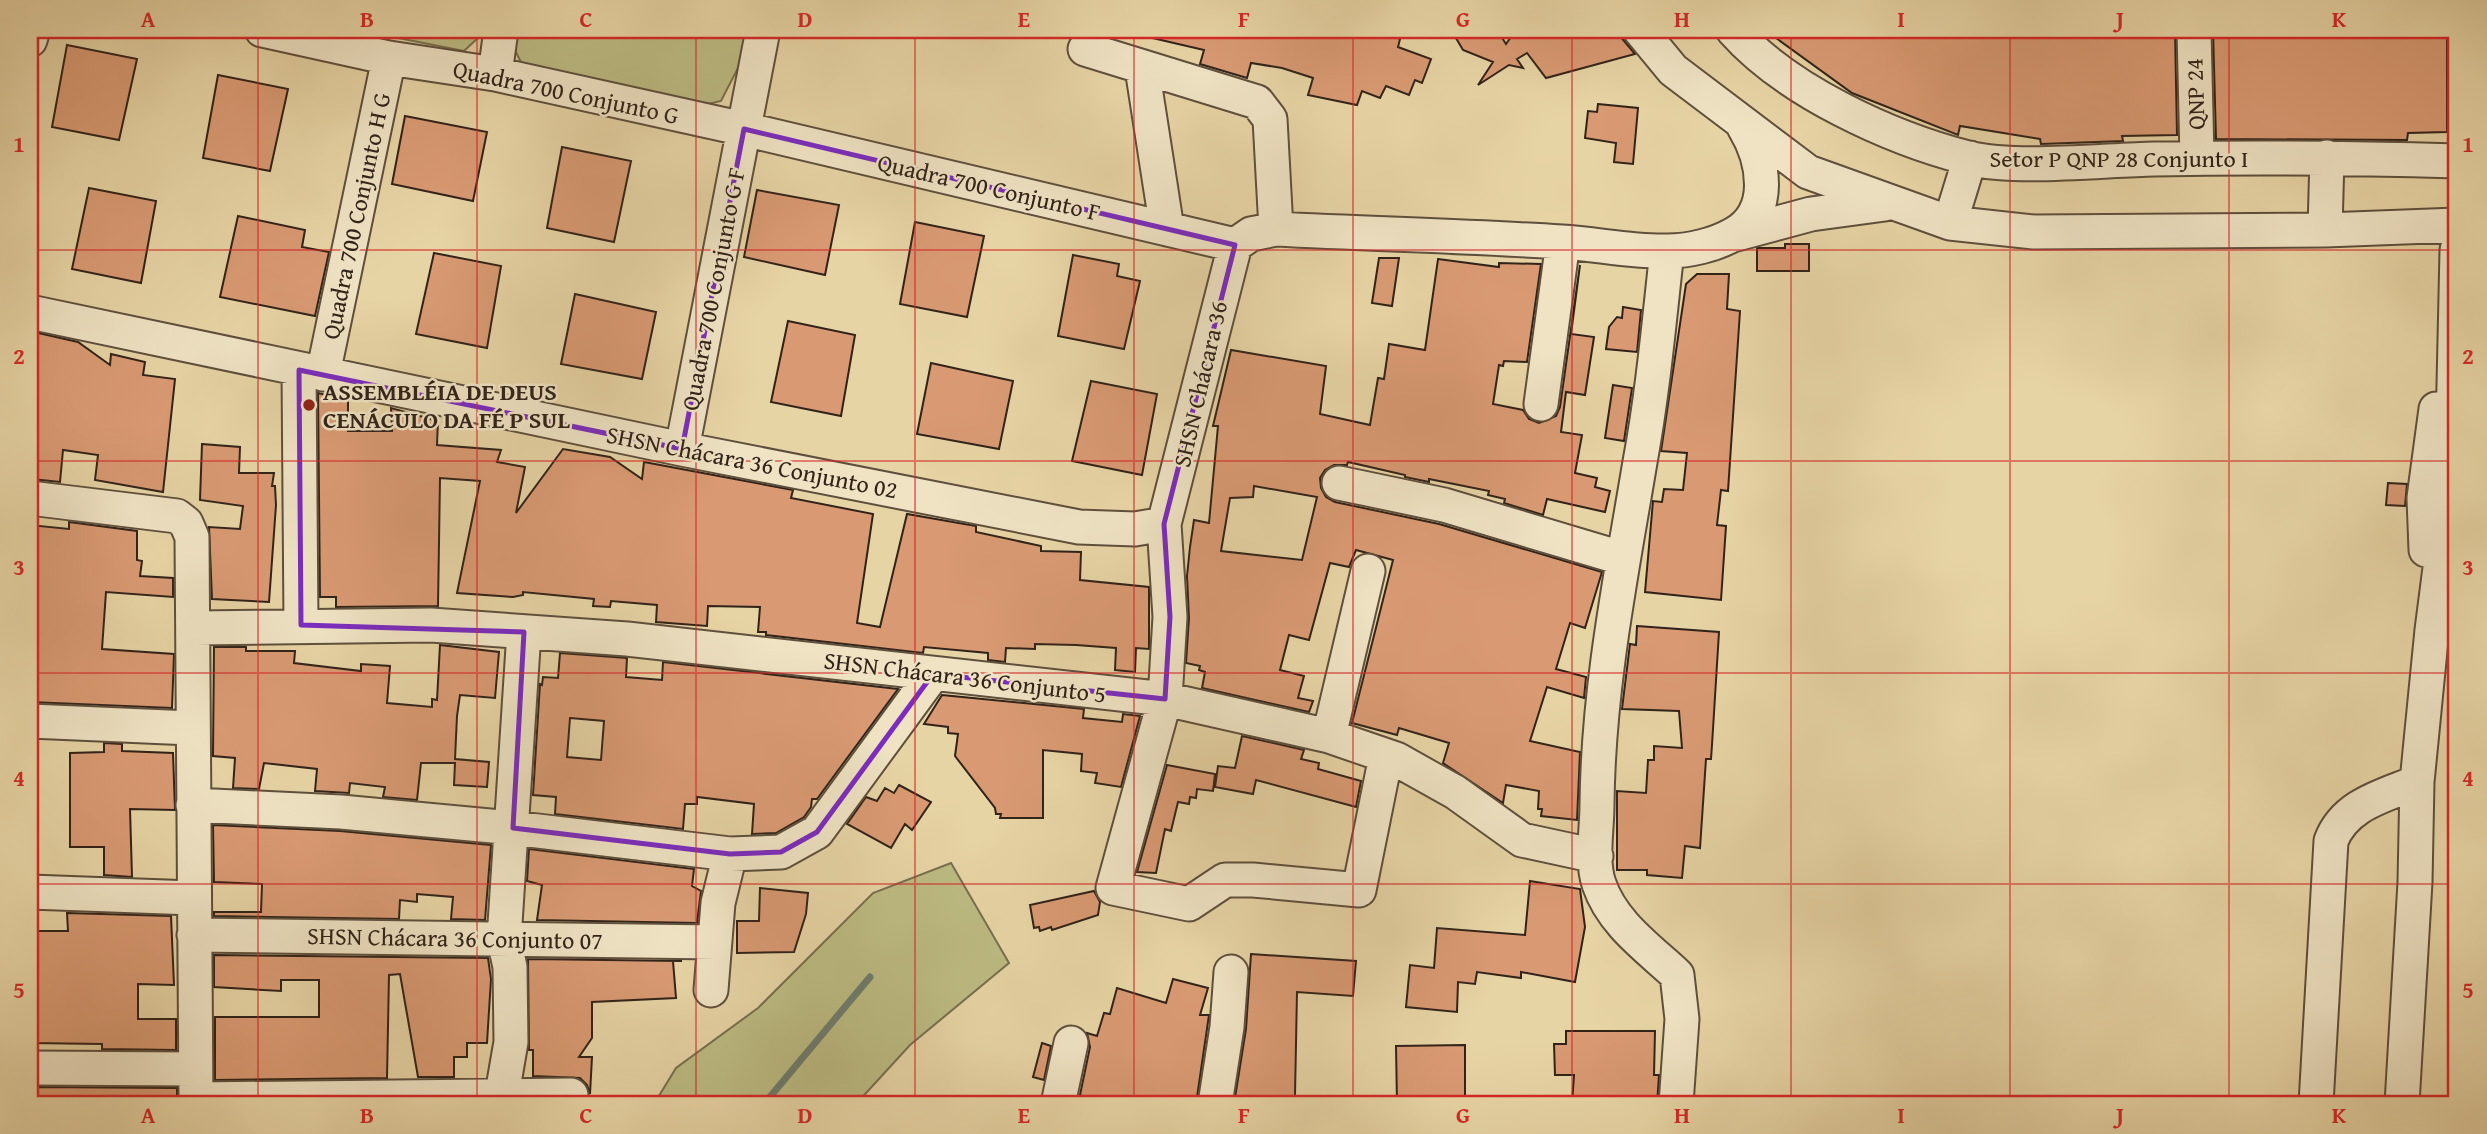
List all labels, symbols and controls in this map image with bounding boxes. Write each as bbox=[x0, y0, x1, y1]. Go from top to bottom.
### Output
text: A bbox=[141, 2, 156, 35]
text: B bbox=[360, 2, 374, 35]
text: C bbox=[579, 2, 593, 35]
text: D bbox=[798, 2, 813, 35]
text: E bbox=[1018, 2, 1030, 35]
text: F bbox=[1238, 2, 1250, 35]
text: G bbox=[1456, 2, 1470, 35]
text: H bbox=[1674, 2, 1690, 35]
text: I bbox=[1897, 2, 1905, 35]
text: J bbox=[2112, 2, 2124, 35]
text: K bbox=[2332, 2, 2347, 35]
street label: Quadra 700 Conjunto G bbox=[450, 51, 682, 133]
street label: QNP 24 bbox=[2176, 58, 2214, 130]
street label: Quadra 700 Conjunto H G bbox=[313, 90, 399, 342]
text: 1 bbox=[13, 127, 25, 160]
text: 1 bbox=[2462, 127, 2474, 160]
street label: Setor P QNP 28 Conjunto I bbox=[1990, 141, 2248, 176]
street label: Quadra 700 Conjunto F bbox=[874, 144, 1104, 230]
street label: Quadra 700 Conjunto G F bbox=[672, 165, 754, 413]
street label: SHSN Chácara 36 bbox=[1164, 297, 1236, 471]
text: 2 bbox=[13, 339, 25, 372]
text: 2 bbox=[2462, 339, 2474, 372]
place label: ASSEMBLÉIA DE DEUS CENÁCULO DA FÉ P SUL bbox=[323, 374, 571, 437]
marker: ASSEMBLÉIA DE DEUS CENÁCULO DA FÉ P SUL bbox=[301, 397, 317, 413]
street label: SHSN Chácara 36 Conjunto 02 bbox=[604, 417, 900, 507]
text: 3 bbox=[13, 550, 25, 583]
text: 3 bbox=[2462, 550, 2474, 583]
street label: SHSN Chácara 36 Conjunto 5 bbox=[822, 642, 1108, 712]
text: 4 bbox=[13, 761, 25, 794]
text: 4 bbox=[2462, 761, 2474, 794]
street label: SHSN Chácara 36 Conjunto 07 bbox=[307, 918, 603, 958]
text: 5 bbox=[13, 973, 25, 1006]
text: 5 bbox=[2462, 973, 2474, 1006]
text: A bbox=[141, 1098, 156, 1131]
text: B bbox=[360, 1098, 374, 1131]
text: C bbox=[579, 1098, 593, 1131]
text: D bbox=[798, 1098, 813, 1131]
text: E bbox=[1018, 1098, 1030, 1131]
text: F bbox=[1238, 1098, 1250, 1131]
text: G bbox=[1456, 1098, 1470, 1131]
text: H bbox=[1674, 1098, 1690, 1131]
text: I bbox=[1897, 1098, 1905, 1131]
text: J bbox=[2112, 1098, 2124, 1131]
text: K bbox=[2332, 1098, 2347, 1131]

